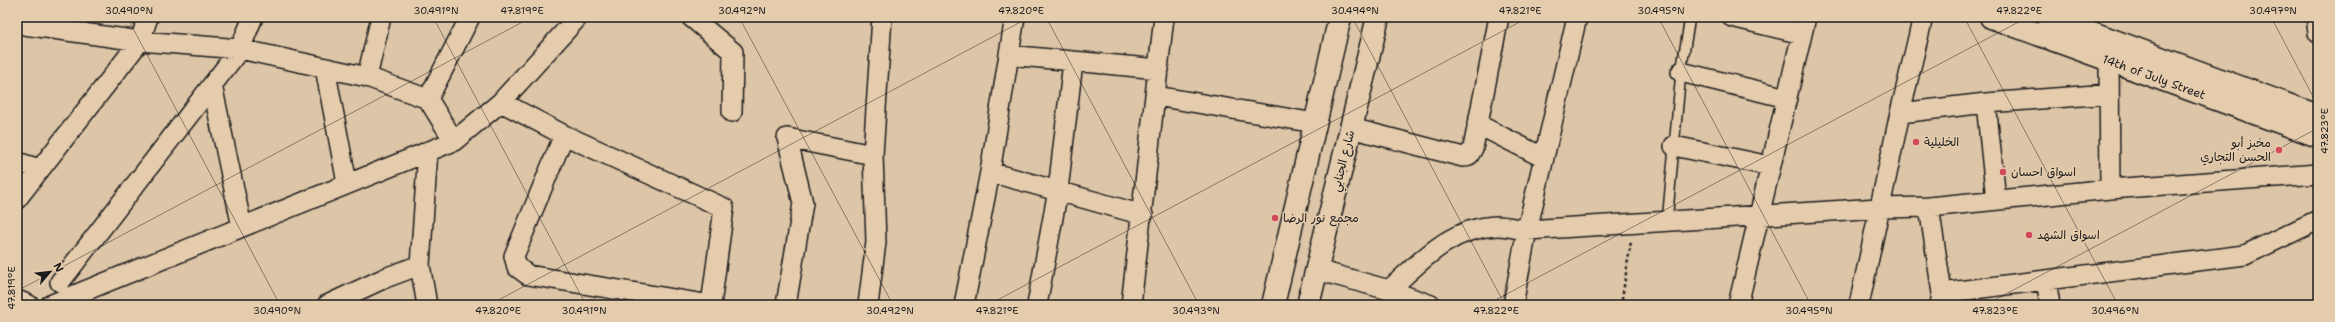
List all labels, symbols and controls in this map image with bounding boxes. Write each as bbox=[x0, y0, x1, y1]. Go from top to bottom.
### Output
text: 30.490°N bbox=[105, 4, 153, 17]
text: 30.491°N bbox=[413, 4, 459, 17]
text: 47.819°E bbox=[500, 4, 544, 17]
text: 30.492°N bbox=[718, 4, 766, 17]
text: 47.820°E bbox=[998, 4, 1044, 17]
text: 30.494°N bbox=[1331, 4, 1379, 17]
text: 47.821°E bbox=[1498, 4, 1542, 17]
text: 30.495°N bbox=[1637, 4, 1685, 17]
text: 47.822°E bbox=[1996, 4, 2042, 17]
text: 30.497°N bbox=[2249, 4, 2297, 17]
street label: 14th of July Street bbox=[2100, 51, 2208, 103]
text: 47.823°E bbox=[2318, 108, 2331, 154]
street label: شارع الجنابي bbox=[1328, 129, 1361, 194]
place label: الخليلية bbox=[1924, 134, 1959, 150]
place label: مخبز أبو الحسن التجاري bbox=[2200, 135, 2271, 166]
marker: الخليلية bbox=[1911, 137, 1921, 147]
marker: مخبز أبو الحسن التجاري bbox=[2274, 145, 2284, 155]
place label: اسواق احسان bbox=[2011, 164, 2076, 180]
marker: اسواق احسان bbox=[1998, 167, 2008, 177]
place label: مجمع نور الرضا bbox=[1283, 210, 1359, 227]
marker: مجمع نور الرضا bbox=[1270, 213, 1280, 223]
place label: اسواق الشهد bbox=[2037, 227, 2100, 243]
marker: اسواق الشهد bbox=[2024, 230, 2034, 240]
north arrow bbox=[30, 252, 70, 292]
text: N bbox=[50, 260, 67, 275]
text: 47.819°E bbox=[5, 266, 18, 310]
text: 30.490°N bbox=[253, 304, 301, 317]
text: 47.820°E bbox=[475, 304, 521, 317]
text: 30.491°N bbox=[561, 304, 607, 317]
text: 30.492°N bbox=[866, 304, 914, 317]
text: 47.821°E bbox=[975, 304, 1019, 317]
text: 30.493°N bbox=[1172, 304, 1220, 317]
text: 47.822°E bbox=[1473, 304, 1519, 317]
text: 30.495°N bbox=[1785, 304, 1833, 317]
text: 47.823°E bbox=[1972, 304, 2018, 317]
text: 30.496°N bbox=[2091, 304, 2139, 317]

